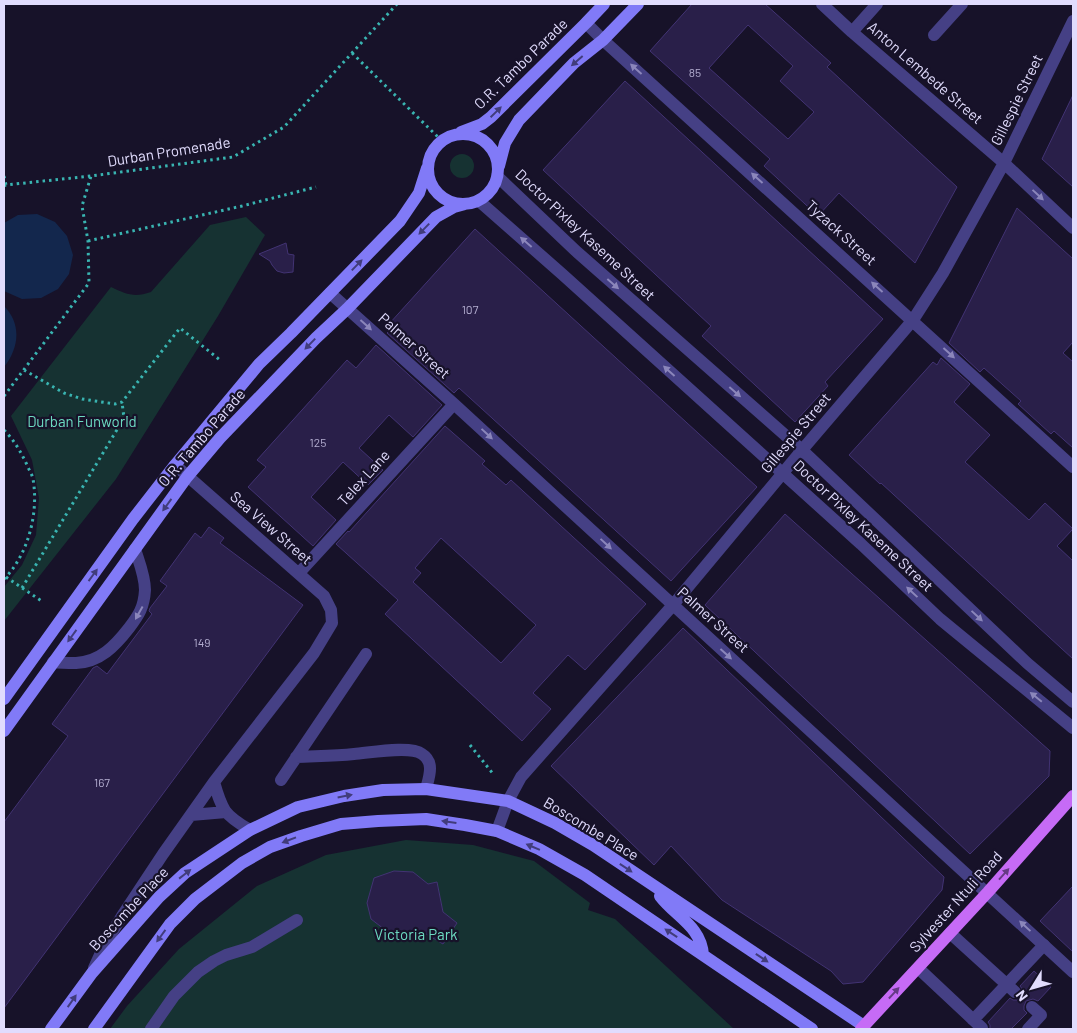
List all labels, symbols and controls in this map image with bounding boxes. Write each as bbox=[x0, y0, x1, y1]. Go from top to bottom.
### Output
street label: O.R. Tambo Parade bbox=[470, 14, 571, 113]
street label: Anton Lembede Street bbox=[864, 17, 987, 127]
street label: Gillespie Street bbox=[986, 51, 1046, 148]
one-way arrow bbox=[572, 55, 584, 67]
one-way arrow bbox=[631, 63, 643, 75]
house number: 85 bbox=[689, 65, 701, 79]
one-way arrow bbox=[490, 106, 502, 118]
street label: Durban Promenade bbox=[106, 132, 232, 170]
street label: Doctor Pixley Kaseme Street bbox=[512, 165, 659, 304]
one-way arrow bbox=[751, 172, 763, 184]
one-way arrow bbox=[1032, 189, 1044, 201]
street label: Tyzack Street bbox=[803, 196, 881, 269]
one-way arrow bbox=[418, 222, 430, 234]
one-way arrow bbox=[520, 236, 532, 248]
one-way arrow bbox=[351, 259, 363, 271]
one-way arrow bbox=[607, 279, 620, 290]
one-way arrow bbox=[870, 282, 883, 293]
house number: 107 bbox=[462, 302, 479, 316]
street label: Palmer Street bbox=[375, 309, 454, 382]
one-way arrow bbox=[359, 320, 372, 331]
one-way arrow bbox=[304, 338, 316, 350]
one-way arrow bbox=[943, 347, 955, 359]
one-way arrow bbox=[663, 365, 675, 377]
street label: O.R. Tambo Parade bbox=[154, 385, 248, 490]
one-way arrow bbox=[729, 386, 741, 398]
street label: Gillespie Street bbox=[757, 389, 834, 476]
park label: Durban Funworld bbox=[27, 412, 137, 430]
one-way arrow bbox=[480, 428, 492, 440]
house number: 125 bbox=[310, 435, 326, 449]
street label: Telex Lane bbox=[333, 446, 393, 509]
street label: Doctor Pixley Kaseme Street bbox=[790, 456, 937, 595]
street label: Sea View Street bbox=[227, 487, 316, 568]
one-way arrow bbox=[162, 498, 172, 511]
one-way arrow bbox=[600, 538, 612, 550]
one-way arrow bbox=[88, 568, 98, 581]
street label: Palmer Street bbox=[674, 583, 753, 656]
one-way arrow bbox=[906, 586, 918, 598]
one-way arrow bbox=[134, 606, 143, 619]
one-way arrow bbox=[971, 610, 983, 622]
one-way arrow bbox=[67, 630, 77, 643]
house number: 149 bbox=[193, 635, 211, 649]
one-way arrow bbox=[720, 648, 732, 660]
one-way arrow bbox=[1029, 692, 1042, 703]
house number: 167 bbox=[94, 775, 110, 789]
one-way arrow bbox=[337, 792, 353, 800]
street label: Boscombe Place bbox=[541, 793, 642, 864]
one-way arrow bbox=[440, 818, 456, 826]
one-way arrow bbox=[281, 836, 296, 844]
one-way arrow bbox=[526, 842, 540, 850]
street label: Sylvester Ntuli Road bbox=[905, 847, 1005, 956]
street label: Boscombe Place bbox=[85, 863, 172, 954]
one-way arrow bbox=[620, 863, 633, 873]
one-way arrow bbox=[998, 868, 1010, 880]
one-way arrow bbox=[178, 869, 192, 879]
one-way arrow bbox=[1019, 920, 1031, 932]
park label: Victoria Park bbox=[374, 925, 458, 943]
one-way arrow bbox=[664, 928, 677, 938]
one-way arrow bbox=[156, 929, 166, 943]
one-way arrow bbox=[755, 953, 768, 963]
north arrow bbox=[1007, 963, 1057, 1013]
text: N bbox=[1012, 987, 1031, 1005]
one-way arrow bbox=[888, 988, 900, 1000]
one-way arrow bbox=[67, 994, 77, 1008]

